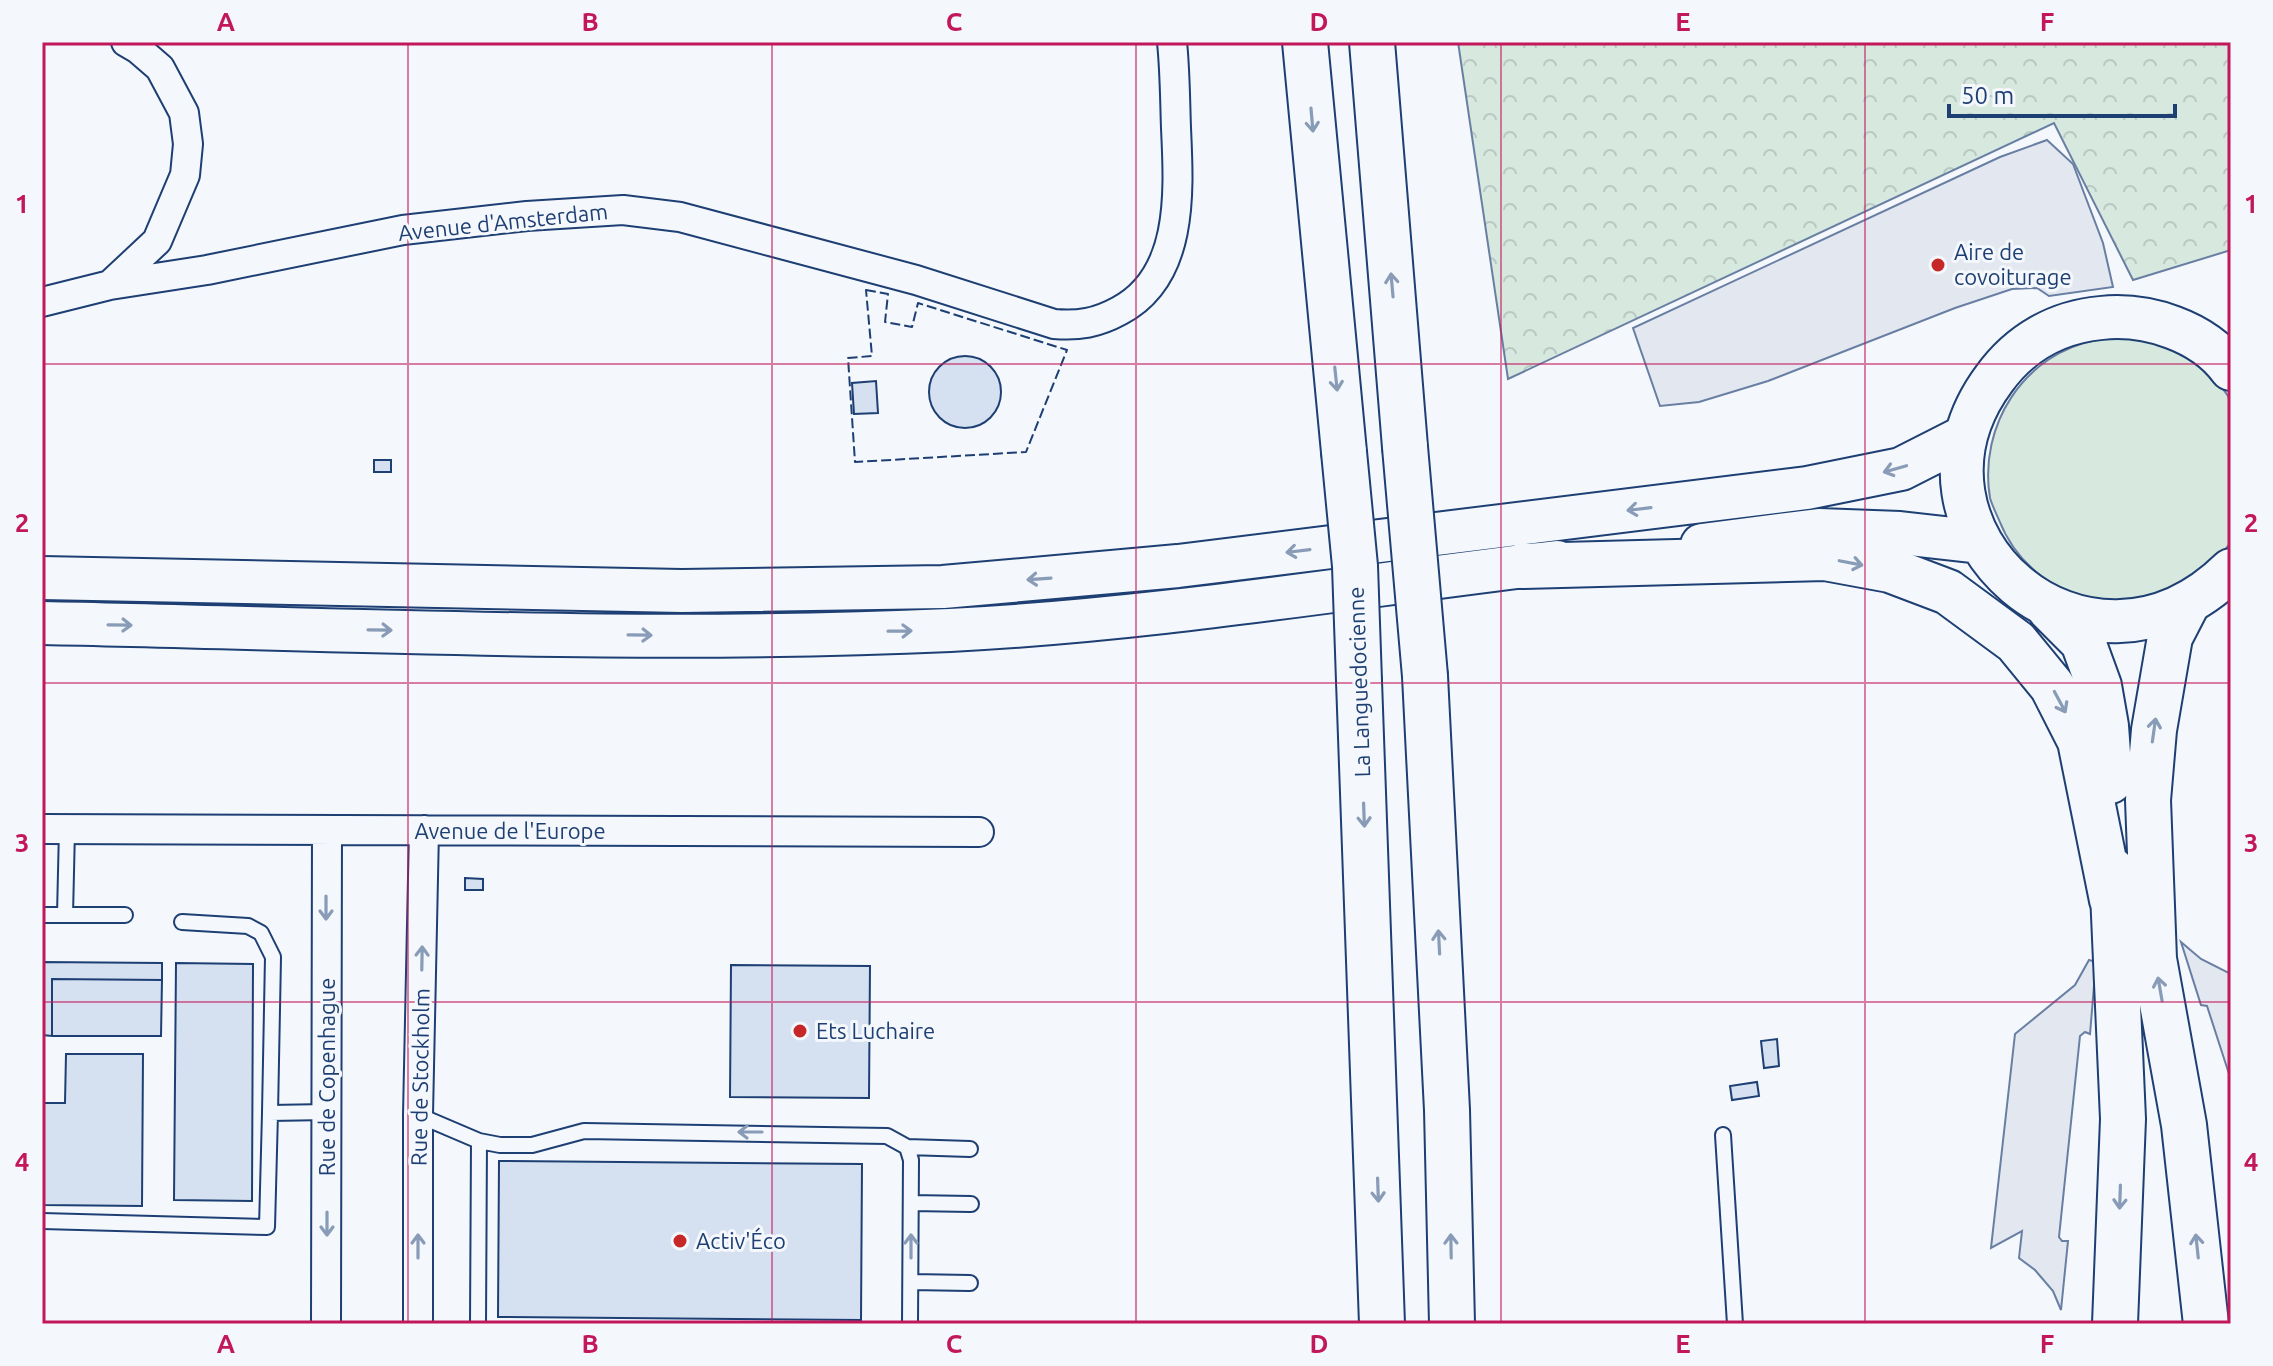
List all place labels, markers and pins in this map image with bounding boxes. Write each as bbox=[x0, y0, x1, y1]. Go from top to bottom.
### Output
place label: Aire de covoiturage bbox=[1954, 239, 2072, 289]
marker: Aire de covoiturage bbox=[1929, 256, 1947, 274]
place label: Ets Luchaire bbox=[816, 1018, 935, 1043]
marker: Ets Luchaire bbox=[791, 1022, 809, 1040]
place label: Activ'Éco bbox=[696, 1227, 786, 1253]
marker: Activ'Éco bbox=[671, 1232, 689, 1250]

